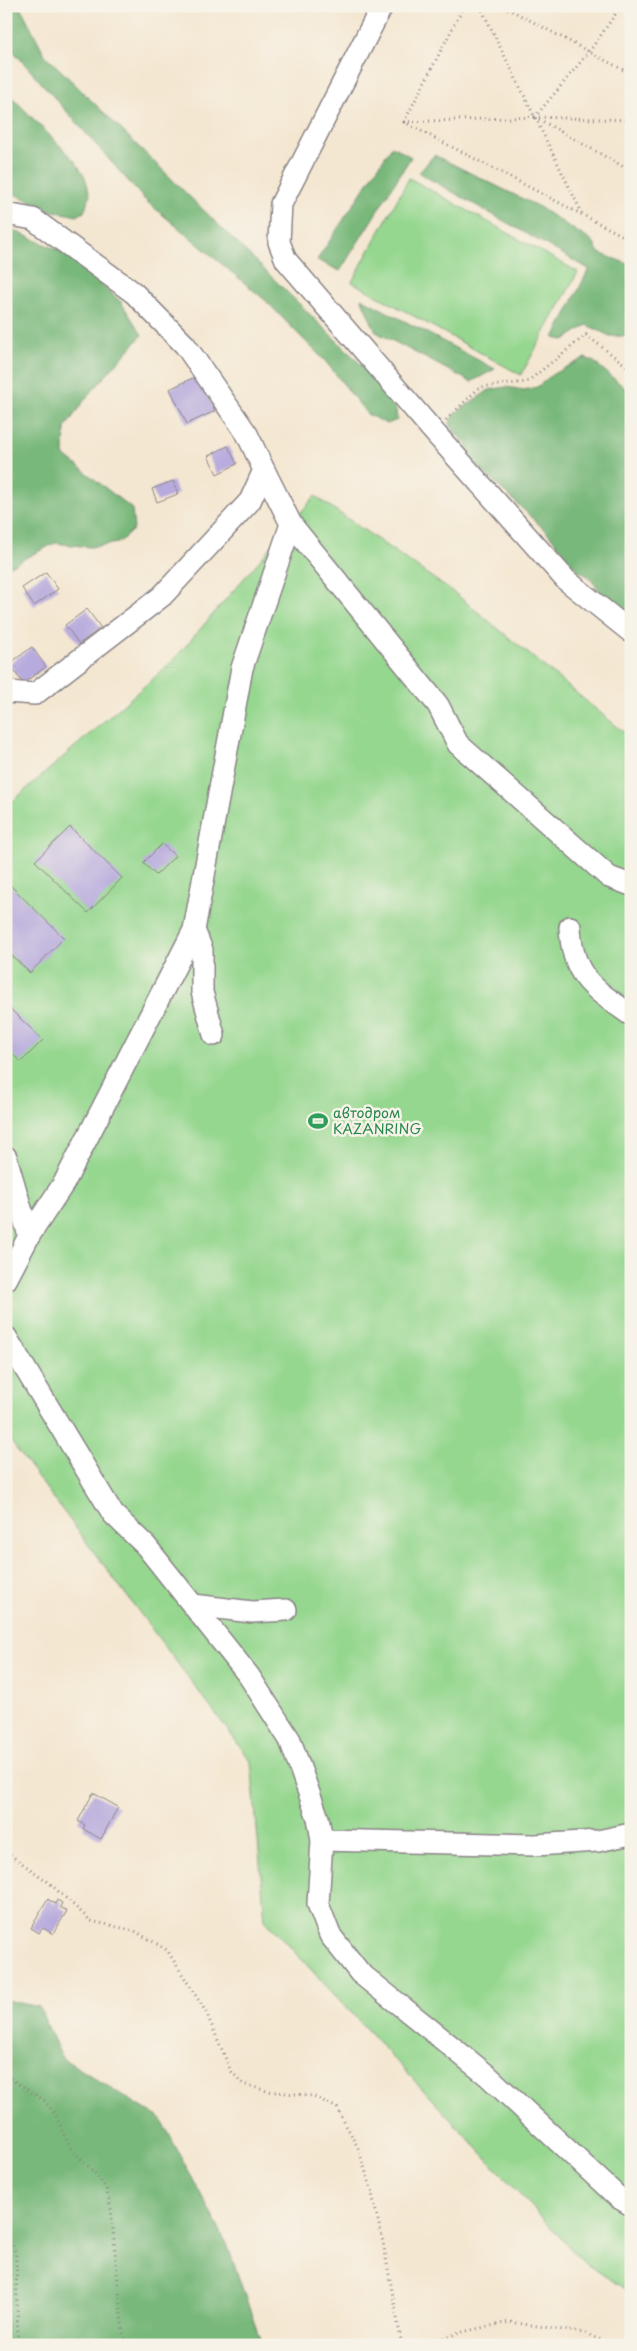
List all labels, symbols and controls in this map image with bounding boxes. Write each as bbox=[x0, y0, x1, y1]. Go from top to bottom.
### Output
place label: автодром KAZANRING bbox=[333, 1102, 422, 1139]
sports icon: автодром KAZANRING bbox=[307, 1110, 329, 1132]

